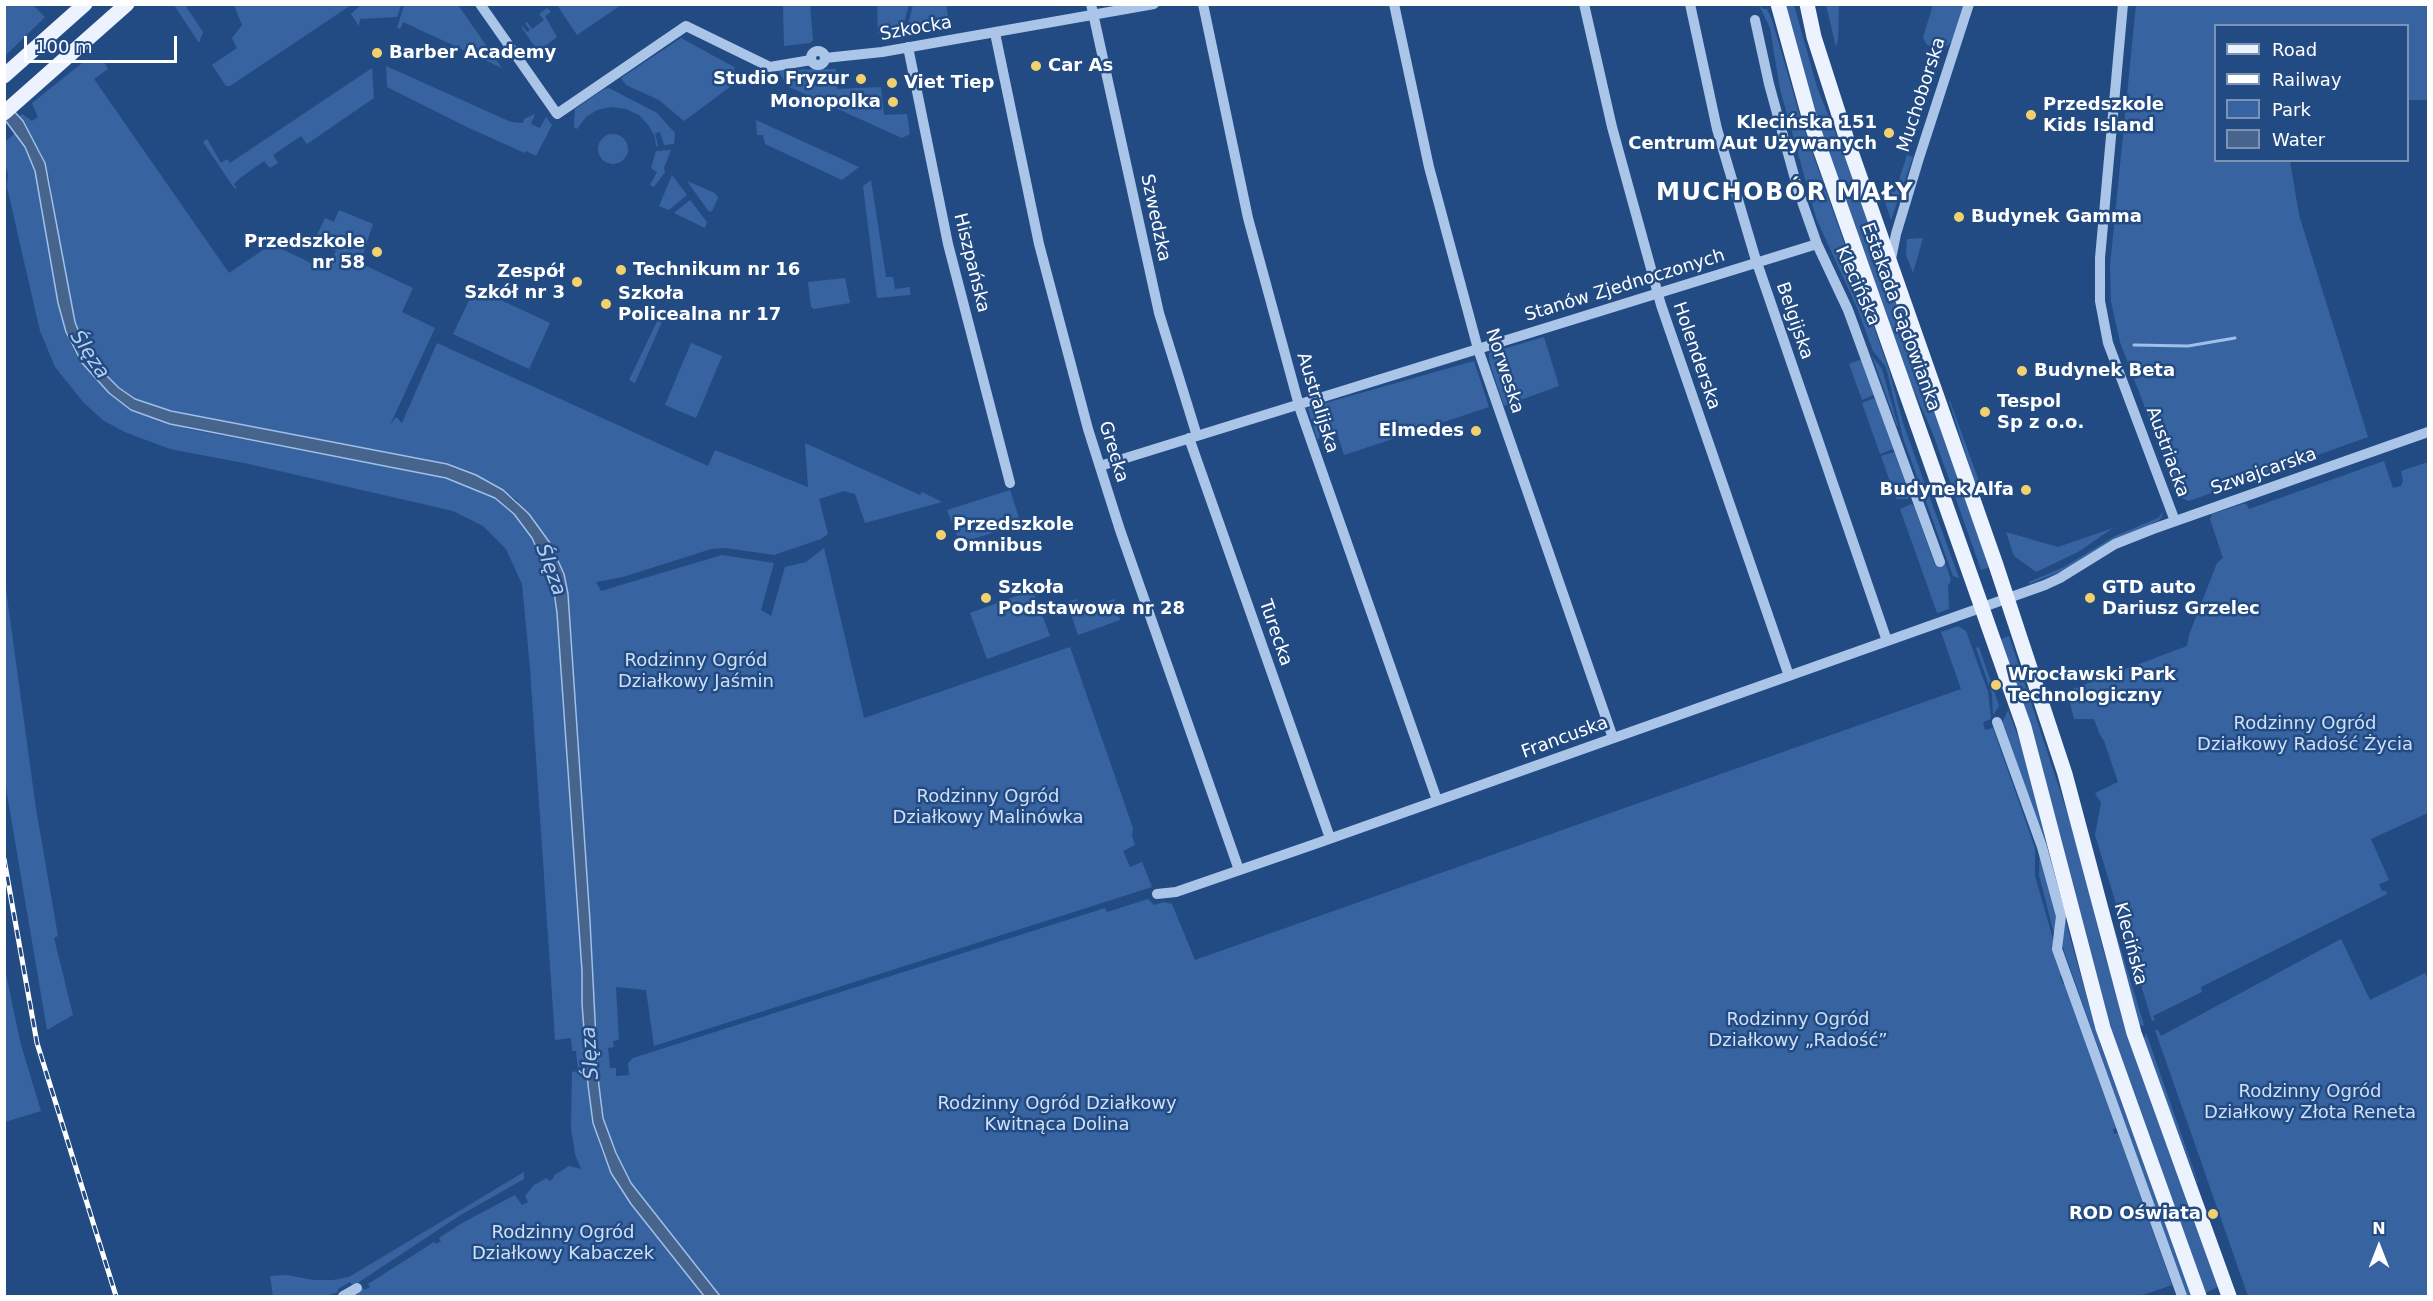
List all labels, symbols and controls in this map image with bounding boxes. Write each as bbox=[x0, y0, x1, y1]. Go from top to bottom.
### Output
street label: Szkocka bbox=[878, 12, 954, 46]
scale bar bbox=[27, 24, 180, 62]
legend bbox=[2214, 24, 2409, 162]
street label: Muchoborska bbox=[1893, 35, 1951, 155]
text: 100 m bbox=[35, 36, 93, 57]
text: Road bbox=[2272, 39, 2317, 60]
place label: Barber Academy bbox=[389, 42, 556, 64]
marker: Barber Academy bbox=[370, 46, 384, 60]
place label: Car As bbox=[1048, 55, 1113, 77]
marker: Car As bbox=[1029, 59, 1043, 73]
place label: Studio Fryzur bbox=[713, 68, 849, 90]
text: Railway bbox=[2272, 69, 2342, 90]
marker: Studio Fryzur bbox=[854, 72, 868, 86]
place label: Viet Tiep bbox=[904, 72, 994, 94]
marker: Viet Tiep bbox=[885, 76, 899, 90]
place label: Monopolka bbox=[770, 91, 881, 113]
place label: Przedszkole Kids Island bbox=[2043, 94, 2164, 136]
marker: Monopolka bbox=[886, 95, 900, 109]
text: Park bbox=[2272, 99, 2311, 120]
marker: Przedszkole Kids Island bbox=[2024, 108, 2038, 122]
place label: Klecińska 151 Centrum Aut Używanych bbox=[1628, 112, 1877, 154]
marker: Klecińska 151 Centrum Aut Używanych bbox=[1882, 126, 1896, 140]
text: Water bbox=[2272, 129, 2325, 150]
street label: Szwedzka bbox=[1135, 172, 1175, 264]
district label: MUCHOBÓR MAŁY bbox=[1656, 180, 1914, 208]
place label: Budynek Gamma bbox=[1971, 206, 2142, 228]
marker: Budynek Gamma bbox=[1952, 210, 1966, 224]
street label: Hiszpańska bbox=[948, 211, 994, 315]
street label: Estakada Gądowianka bbox=[1856, 220, 1944, 414]
place label: Przedszkole nr 58 bbox=[244, 231, 365, 274]
street label: Klecińska bbox=[1830, 243, 1884, 329]
marker: Przedszkole nr 58 bbox=[370, 245, 384, 259]
street label: Stanów Zjednoczonych bbox=[1522, 245, 1728, 327]
place label: Technikum nr 16 bbox=[633, 259, 800, 281]
place label: Zespół Szkół nr 3 bbox=[464, 261, 565, 304]
marker: Technikum nr 16 bbox=[614, 263, 628, 277]
marker: Zespół Szkół nr 3 bbox=[570, 275, 584, 289]
street label: Belgijska bbox=[1771, 279, 1817, 363]
place label: Szkoła Policealna nr 17 bbox=[618, 283, 781, 326]
marker: Szkoła Policealna nr 17 bbox=[599, 297, 613, 311]
street label: Holenderska bbox=[1667, 299, 1725, 413]
water label: Ślęza bbox=[64, 326, 114, 384]
street label: Norweska bbox=[1480, 326, 1528, 416]
street label: Australijska bbox=[1291, 350, 1343, 456]
place label: Budynek Beta bbox=[2034, 360, 2175, 382]
marker: Budynek Beta bbox=[2015, 364, 2029, 378]
place label: Tespol Sp z o.o. bbox=[1997, 391, 2084, 434]
street label: Austriacka bbox=[2141, 404, 2193, 500]
marker: Tespol Sp z o.o. bbox=[1978, 405, 1992, 419]
street label: Grecka bbox=[1093, 419, 1133, 485]
place label: Elmedes bbox=[1379, 420, 1464, 442]
marker: Elmedes bbox=[1469, 424, 1483, 438]
street label: Szwajcarska bbox=[2208, 444, 2320, 500]
place label: Budynek Alfa bbox=[1880, 479, 2014, 501]
marker: Budynek Alfa bbox=[2019, 483, 2033, 497]
place label: Przedszkole Omnibus bbox=[953, 514, 1074, 556]
marker: Przedszkole Omnibus bbox=[934, 528, 948, 542]
water label: Ślęza bbox=[530, 541, 570, 599]
place label: Szkoła Podstawowa nr 28 bbox=[998, 577, 1185, 620]
place label: GTD auto Dariusz Grzelec bbox=[2102, 577, 2260, 620]
marker: Szkoła Podstawowa nr 28 bbox=[979, 591, 993, 605]
marker: GTD auto Dariusz Grzelec bbox=[2083, 591, 2097, 605]
street label: Turecka bbox=[1254, 597, 1296, 669]
park label: Rodzinny Ogród Działkowy Jaśmin bbox=[618, 650, 774, 692]
place label: Wrocławski Park Technologiczny bbox=[2008, 664, 2176, 706]
marker: Wrocławski Park Technologiczny bbox=[1989, 678, 2003, 692]
street label: Francuska bbox=[1519, 712, 1611, 764]
park label: Rodzinny Ogród Działkowy Radość Życia bbox=[2197, 713, 2413, 756]
park label: Rodzinny Ogród Działkowy Malinówka bbox=[892, 786, 1084, 828]
street label: Klecińska bbox=[2109, 900, 2151, 988]
park label: Rodzinny Ogród Działkowy „Radość” bbox=[1708, 1009, 1888, 1052]
water label: Ślęza bbox=[577, 1026, 605, 1080]
park label: Rodzinny Ogród Działkowy Złota Reneta bbox=[2204, 1081, 2416, 1124]
park label: Rodzinny Ogród Działkowy Kwitnąca Dolina bbox=[937, 1093, 1177, 1136]
place label: ROD Oświata bbox=[2069, 1203, 2201, 1225]
marker: ROD Oświata bbox=[2206, 1207, 2220, 1221]
north arrow bbox=[2349, 1217, 2409, 1277]
text: N bbox=[2372, 1219, 2386, 1238]
park label: Rodzinny Ogród Działkowy Kabaczek bbox=[472, 1222, 654, 1264]

